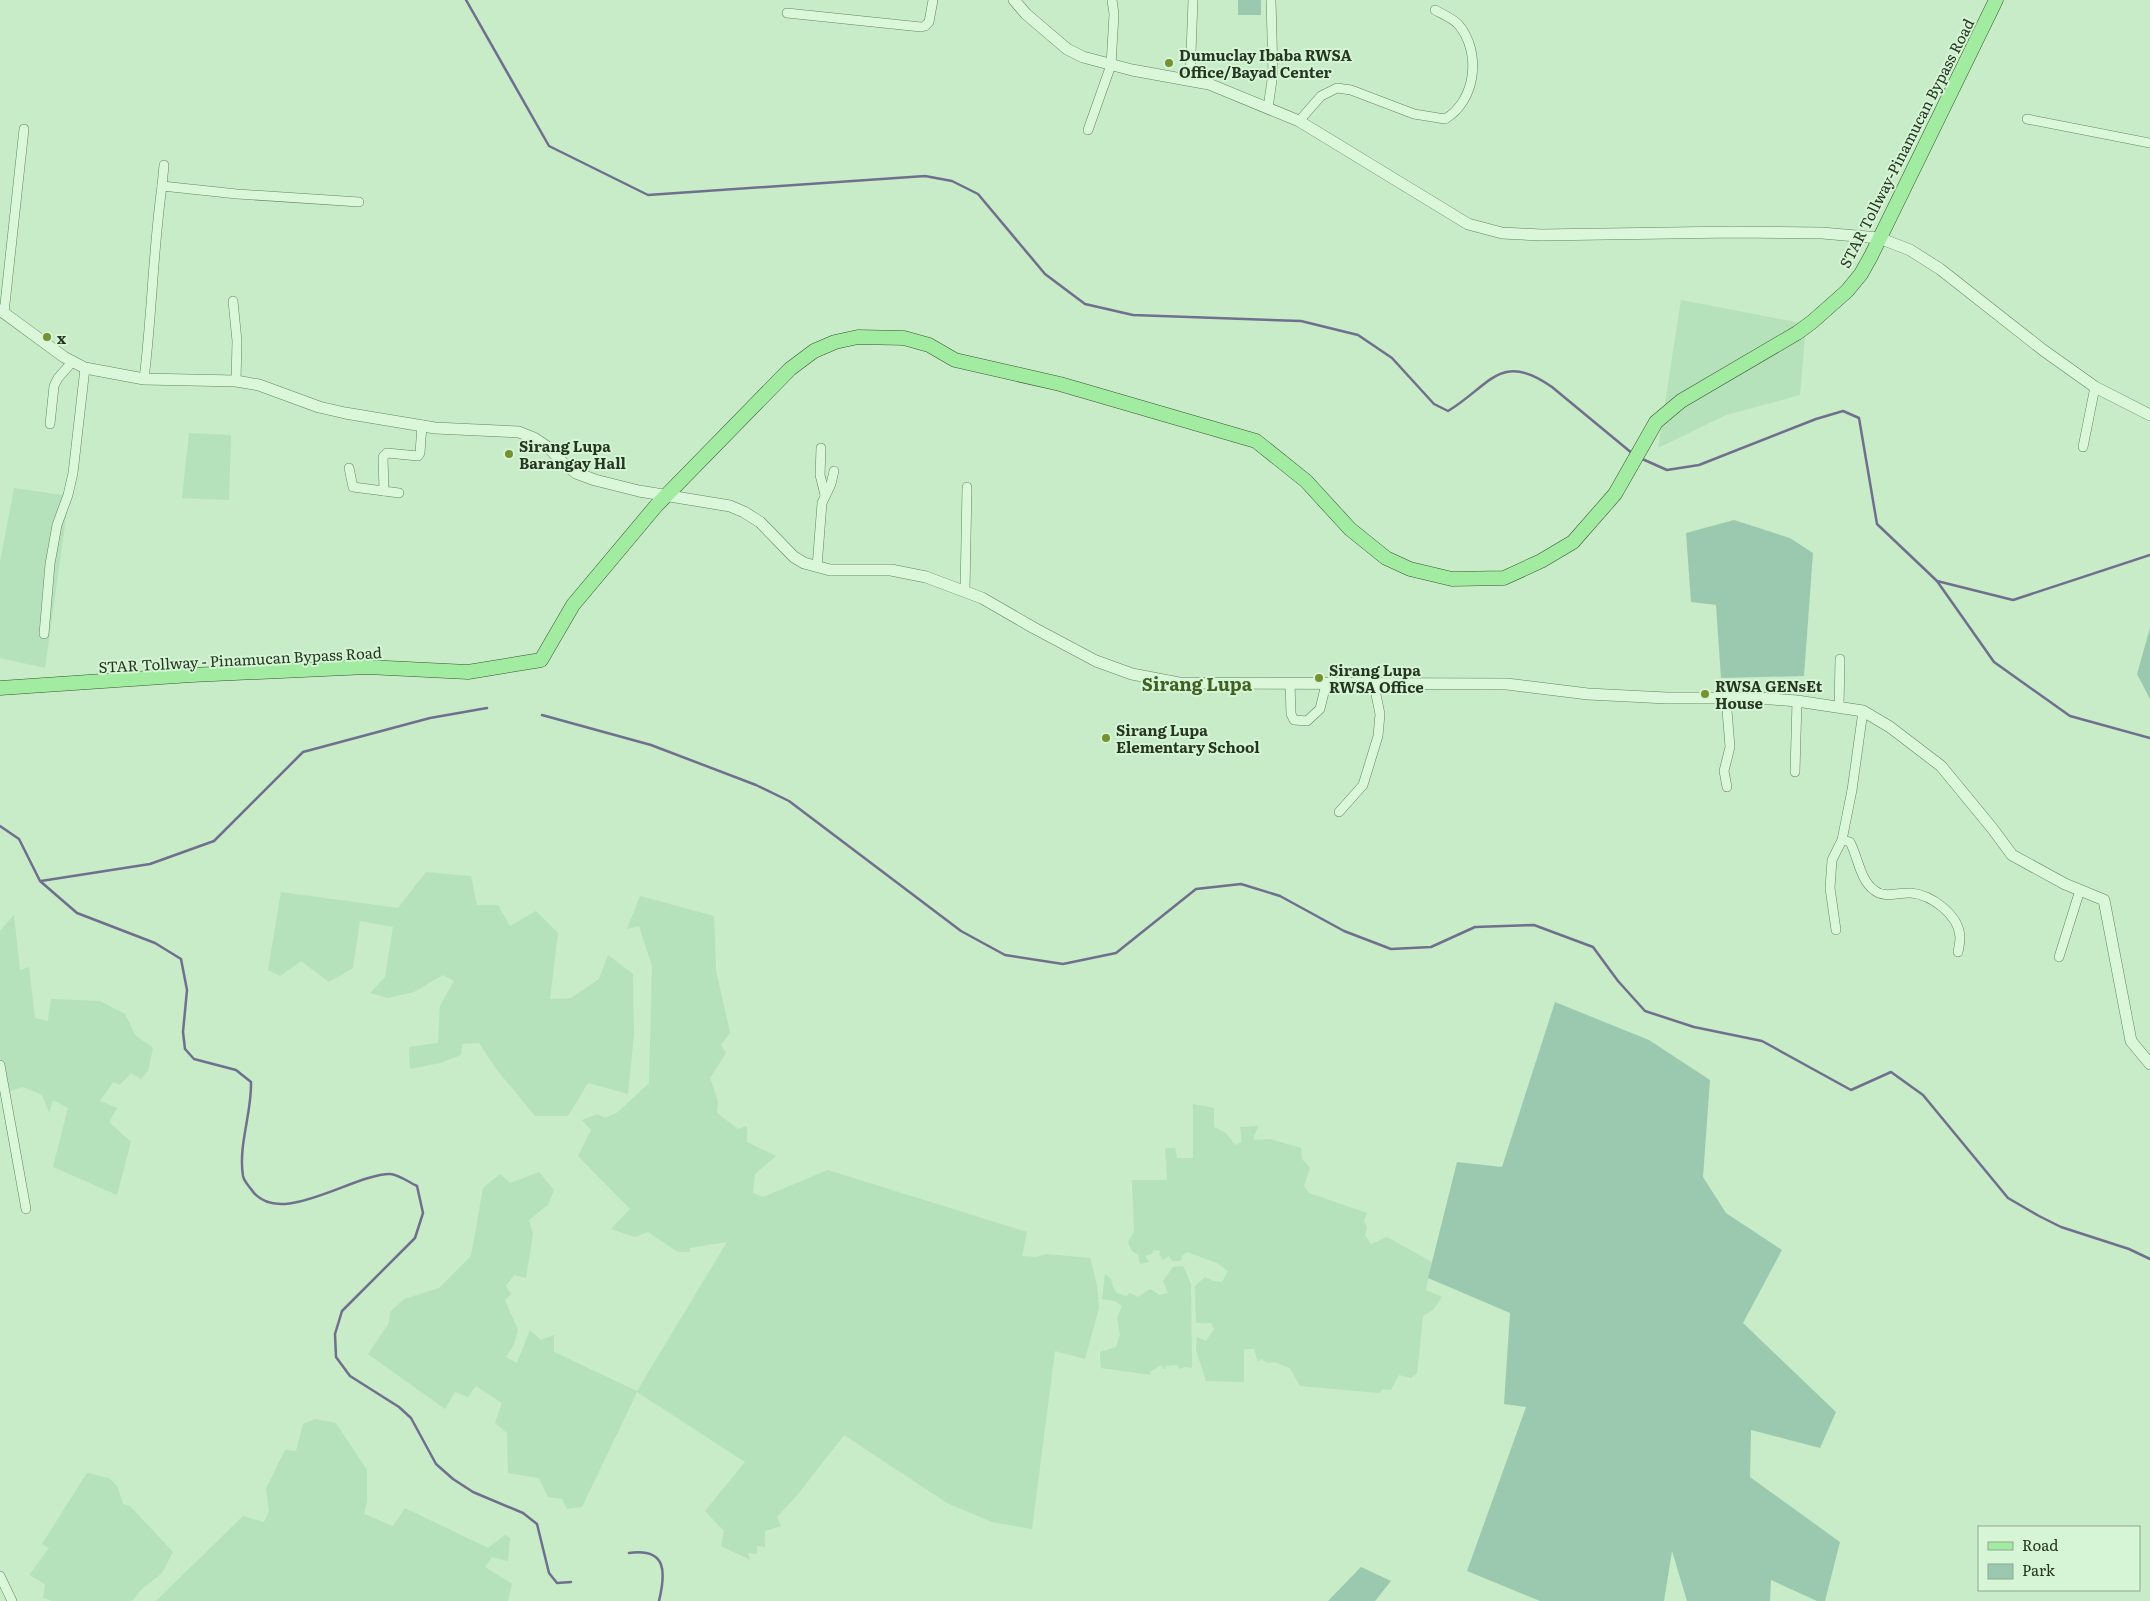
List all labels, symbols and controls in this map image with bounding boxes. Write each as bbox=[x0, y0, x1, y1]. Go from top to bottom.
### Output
street label: STAR Tollway-Pinamucan Bypass Road bbox=[1833, 14, 1979, 272]
place label: Dumuclay Ibaba RWSA Office/Bayad Center bbox=[1179, 43, 1352, 83]
marker: Dumuclay Ibaba RWSA Office/Bayad Center bbox=[1163, 57, 1175, 69]
place label: x bbox=[57, 326, 66, 349]
marker: x bbox=[41, 331, 53, 343]
place label: Sirang Lupa Barangay Hall bbox=[519, 434, 627, 474]
marker: Sirang Lupa Barangay Hall bbox=[503, 448, 515, 460]
street label: STAR Tollway - Pinamucan Bypass Road bbox=[98, 640, 382, 678]
place label: Sirang Lupa RWSA Office bbox=[1329, 658, 1424, 698]
district label: Sirang Lupa bbox=[1142, 670, 1253, 697]
marker: Sirang Lupa RWSA Office bbox=[1313, 672, 1325, 684]
place label: RWSA GENsEt House bbox=[1715, 674, 1823, 714]
marker: RWSA GENsEt House bbox=[1699, 688, 1711, 700]
place label: Sirang Lupa Elementary School bbox=[1116, 718, 1260, 758]
marker: Sirang Lupa Elementary School bbox=[1100, 732, 1112, 744]
legend bbox=[1978, 1526, 2140, 1591]
text: Road bbox=[2022, 1533, 2058, 1556]
text: Park bbox=[2022, 1558, 2056, 1581]

